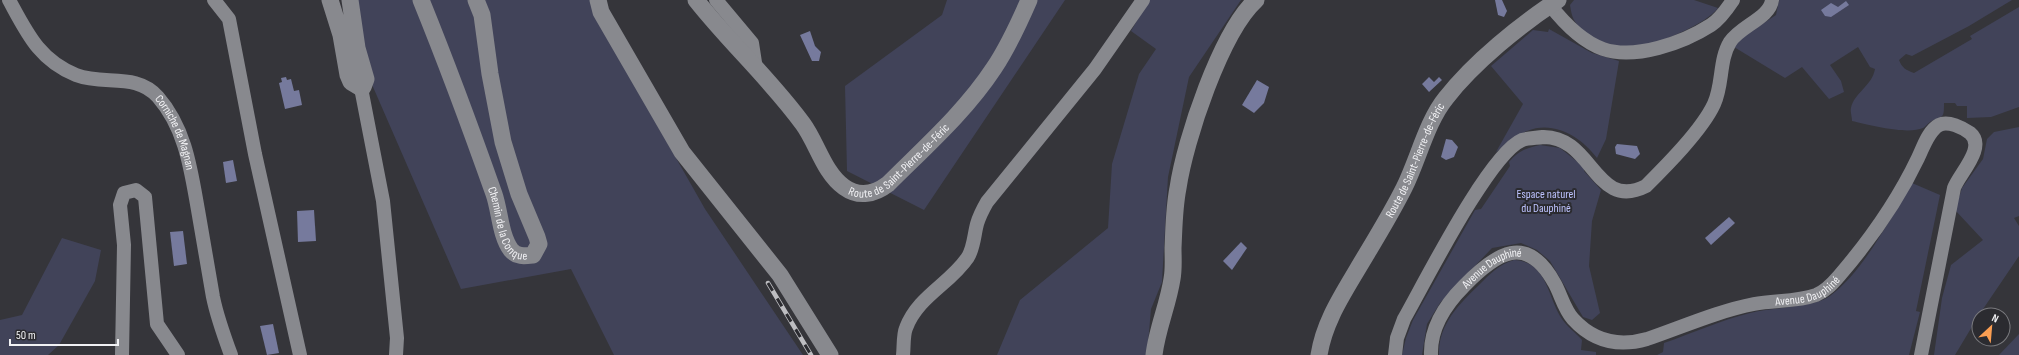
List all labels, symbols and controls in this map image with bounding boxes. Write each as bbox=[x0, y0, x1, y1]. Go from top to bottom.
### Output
street label: Corniche de Magnan bbox=[151, 92, 197, 171]
street label: Route de Saint-Pierre-de-Féric bbox=[1382, 100, 1448, 221]
street label: Route de Saint-Pierre-de-Féric bbox=[846, 120, 953, 202]
street label: Chemin de la Conque bbox=[484, 185, 527, 264]
park label: Espace naturel du Dauphiné bbox=[1516, 187, 1576, 216]
street label: Avenue Dauphiné bbox=[1458, 245, 1522, 292]
street label: Avenue Dauphiné bbox=[1774, 273, 1844, 309]
north arrow bbox=[1971, 307, 2011, 347]
text: N bbox=[1990, 311, 2001, 326]
scale bar bbox=[10, 321, 118, 347]
text: 50 m bbox=[16, 328, 36, 343]

